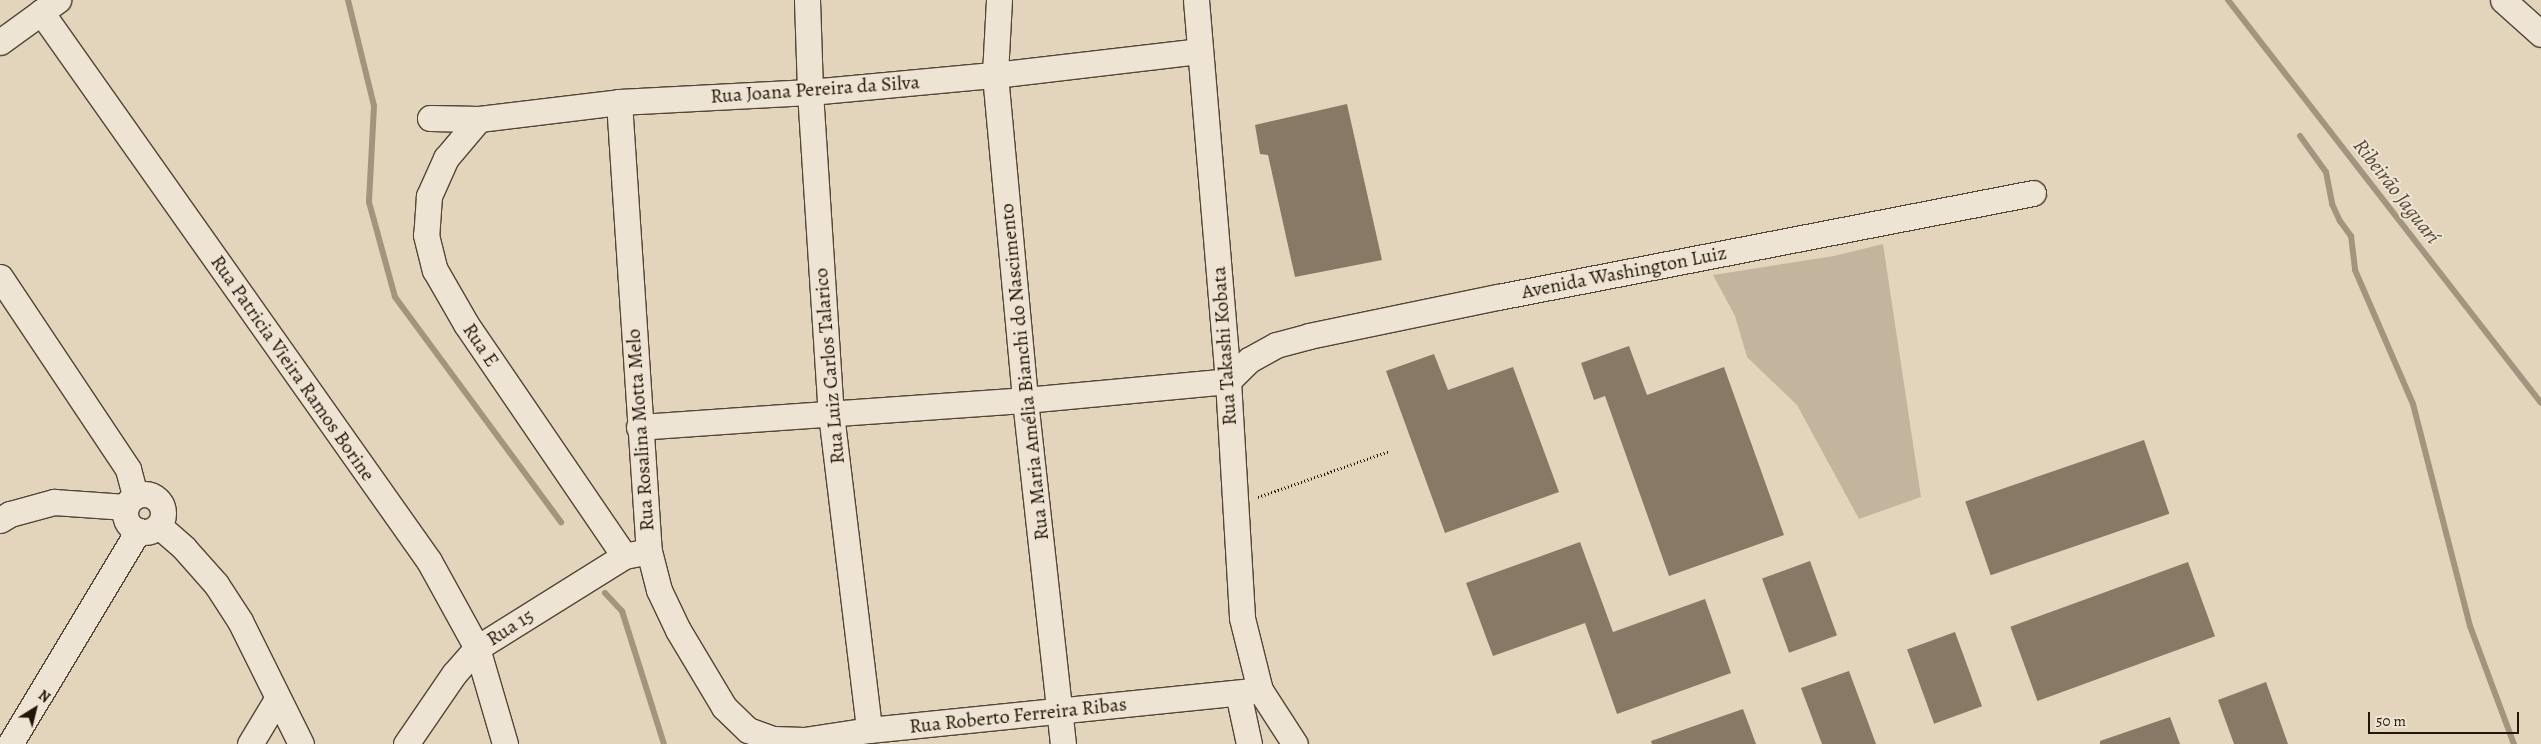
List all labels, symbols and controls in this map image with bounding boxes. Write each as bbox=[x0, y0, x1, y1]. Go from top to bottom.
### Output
street label: Rua Joana Pereira da Silva bbox=[710, 70, 920, 108]
water label: Ribeirão Jaguarí bbox=[2348, 133, 2446, 249]
street label: Rua Maria Amélia Bianchi do Nascimento bbox=[994, 202, 1054, 542]
street label: Avenida Washington Luiz bbox=[1519, 240, 1729, 304]
street label: Rua Patricia Vieira Ramos Borine bbox=[206, 251, 380, 485]
street label: Rua Takashi Kobata bbox=[1206, 266, 1242, 426]
street label: Rua Luiz Carlos Talarico bbox=[808, 267, 850, 465]
street label: Rua E bbox=[458, 319, 504, 371]
street label: Rua Rosalina Motta Melo bbox=[621, 328, 659, 532]
street label: Rua 15 bbox=[482, 603, 538, 651]
north arrow bbox=[10, 684, 60, 734]
text: N bbox=[34, 686, 54, 707]
street label: Rua Roberto Ferreira Ribas bbox=[908, 692, 1128, 738]
scale bar bbox=[2371, 702, 2522, 734]
text: 50 m bbox=[2376, 711, 2406, 731]

